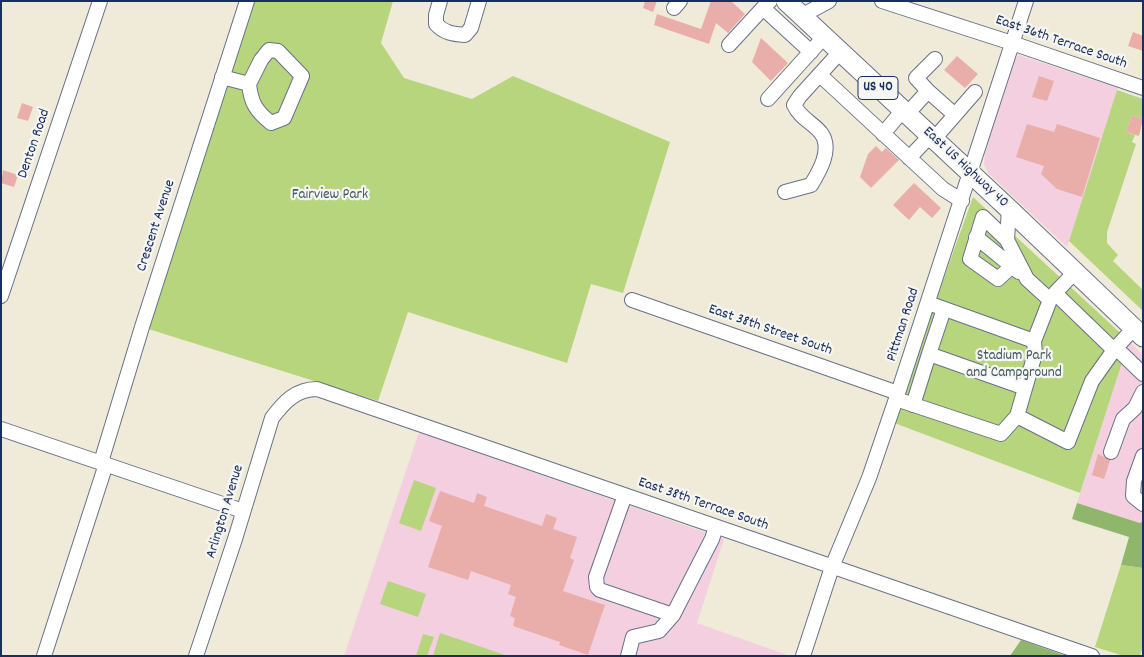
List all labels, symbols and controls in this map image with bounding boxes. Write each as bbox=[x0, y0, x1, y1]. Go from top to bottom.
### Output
street label: East 36th Terrace South bbox=[993, 12, 1129, 74]
road number: US 40 bbox=[858, 76, 898, 100]
street label: Denton Road bbox=[15, 107, 55, 181]
street label: East US Highway 40 bbox=[918, 124, 1012, 212]
street label: Crescent Avenue bbox=[134, 178, 180, 274]
park label: Fairview Park bbox=[292, 187, 368, 205]
street label: Pittman Road bbox=[884, 286, 924, 364]
street label: East 38th Street South bbox=[706, 301, 834, 361]
park label: Stadium Park and Campground bbox=[966, 348, 1062, 383]
street label: Arlington Avenue bbox=[203, 463, 249, 561]
street label: East 38th Terrace South bbox=[635, 474, 771, 536]

